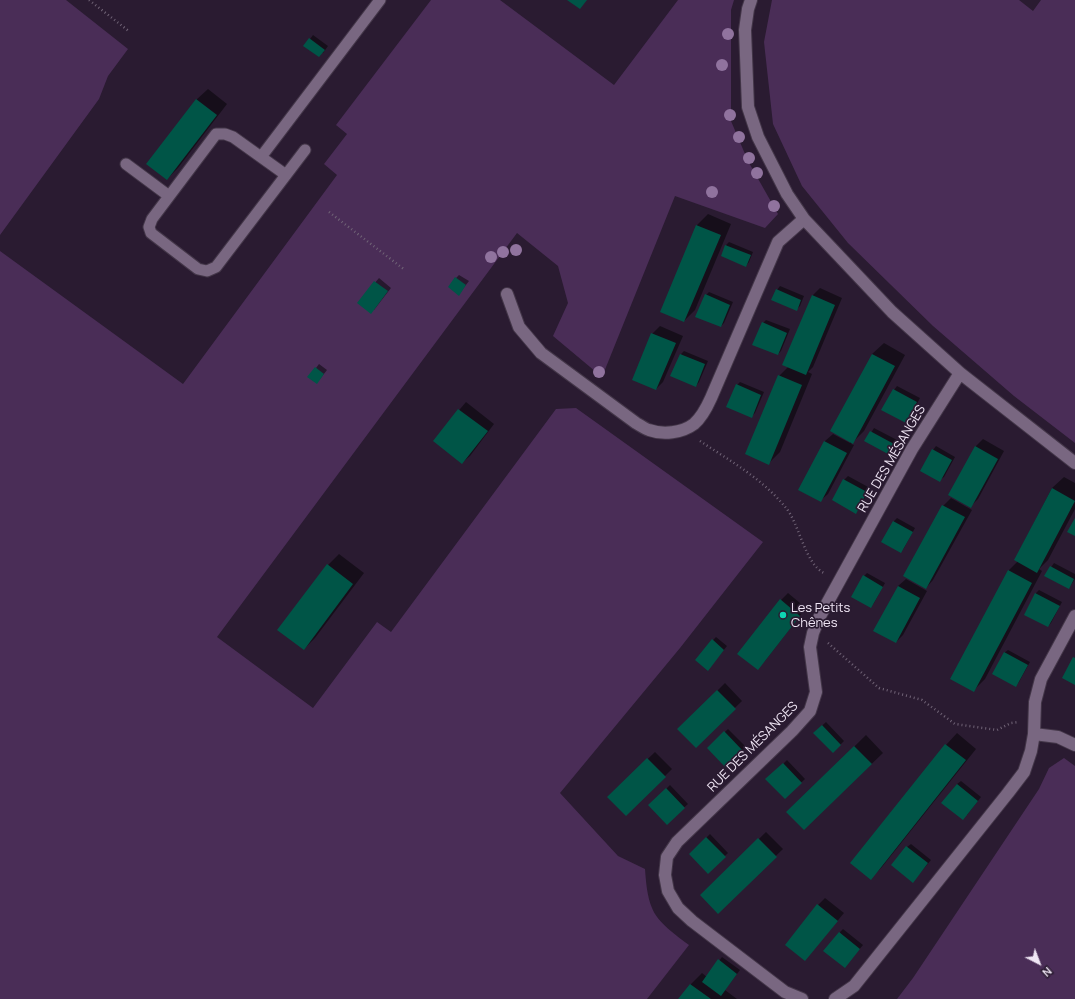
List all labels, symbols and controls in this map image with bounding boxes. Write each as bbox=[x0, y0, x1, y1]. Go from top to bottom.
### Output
street label: RUE DES MÉSANGES bbox=[855, 403, 929, 515]
place label: Les Petits Chênes bbox=[791, 600, 850, 631]
marker: Les Petits Chênes bbox=[778, 610, 788, 620]
street label: RUE DES MÉSANGES bbox=[705, 699, 801, 795]
north arrow bbox=[1019, 943, 1059, 983]
text: N bbox=[1039, 964, 1055, 981]

